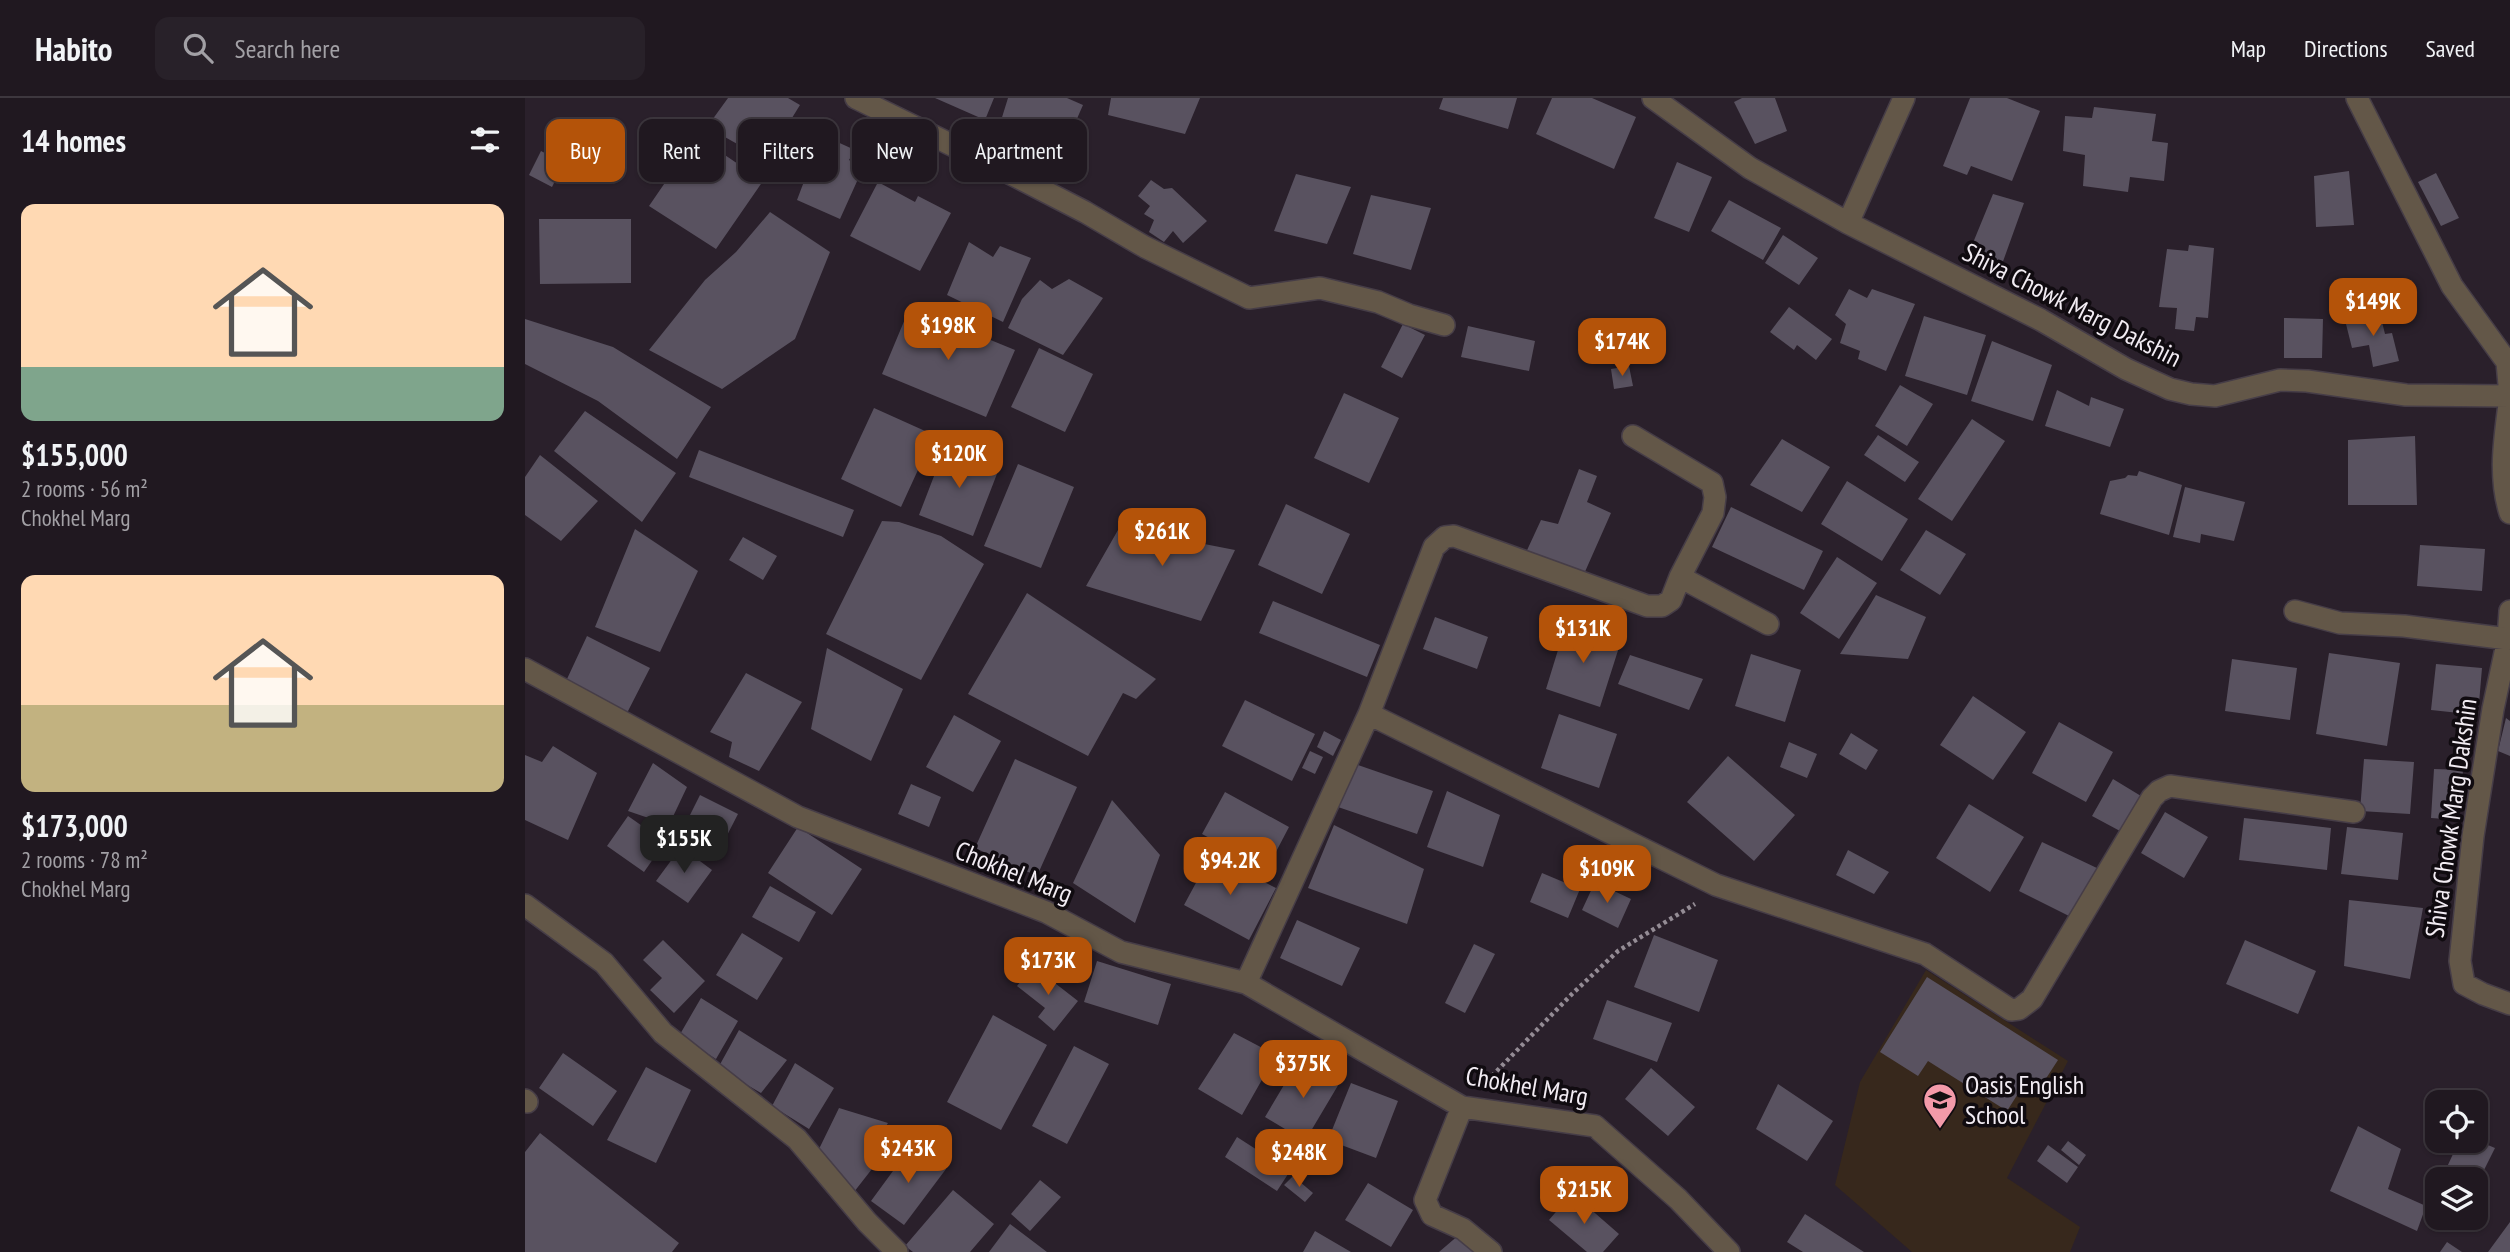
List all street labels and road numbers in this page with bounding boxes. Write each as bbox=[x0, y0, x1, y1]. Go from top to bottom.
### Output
street label: Shiva Chowk Marg Dakshin bbox=[1957, 235, 2187, 374]
street label: Shiva Chowk Marg Dakshin bbox=[2417, 696, 2484, 940]
street label: Chokhel Marg bbox=[951, 833, 1078, 910]
street label: Chokhel Marg bbox=[1463, 1059, 1591, 1113]

